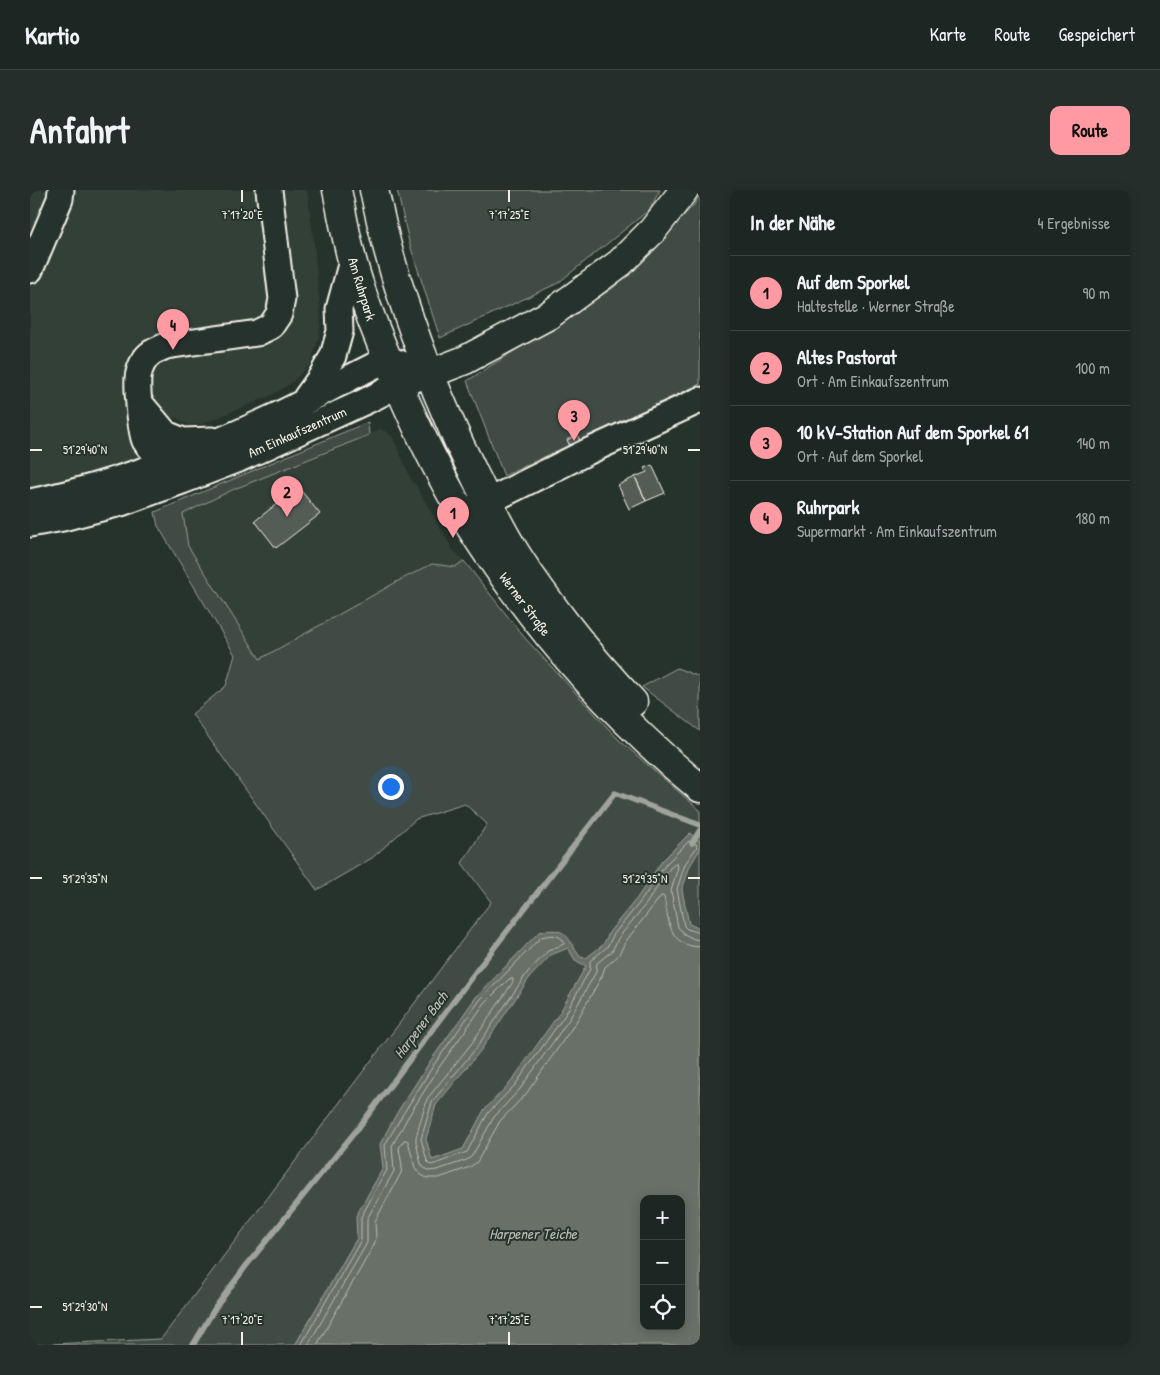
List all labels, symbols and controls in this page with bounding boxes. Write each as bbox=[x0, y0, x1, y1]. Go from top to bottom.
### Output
text: Kartio bbox=[25, 19, 80, 51]
text: Karte bbox=[930, 22, 967, 47]
text: Route bbox=[995, 22, 1031, 47]
text: Gespeichert bbox=[1059, 22, 1135, 47]
button: Route bbox=[1050, 106, 1130, 155]
text: Anfahrt bbox=[30, 107, 129, 154]
text: 7°17'20"E bbox=[222, 206, 263, 223]
text: 7°17'25"E bbox=[489, 206, 530, 223]
text: In der Nähe bbox=[750, 208, 835, 237]
text: 4 Ergebnisse bbox=[1038, 212, 1110, 234]
street label: Am Ruhrpark bbox=[343, 255, 381, 323]
text: Auf dem Sporkel bbox=[797, 269, 910, 295]
text: 1 bbox=[763, 282, 769, 304]
text: 90 m bbox=[1082, 282, 1110, 304]
text: Haltestelle · Werner Straße bbox=[797, 295, 955, 317]
pin: 4 bbox=[157, 309, 189, 350]
text: Altes Pastorat bbox=[797, 344, 897, 370]
text: 2 bbox=[762, 357, 770, 379]
text: 100 m bbox=[1075, 357, 1110, 379]
text: Ort · Am Einkaufszentrum bbox=[797, 370, 949, 392]
pin: 3 bbox=[558, 400, 590, 441]
street label: Am Einkaufszentrum bbox=[245, 401, 349, 462]
text: 10 kV-Station Auf dem Sporkel 61 bbox=[797, 419, 1029, 445]
text: 3 bbox=[762, 432, 770, 454]
text: 140 m bbox=[1076, 432, 1110, 454]
text: 51°29'40"N bbox=[63, 441, 107, 458]
text: 51°29'40"N bbox=[623, 441, 667, 458]
text: Ort · Auf dem Sporkel bbox=[797, 445, 923, 467]
pin: 2 bbox=[271, 476, 303, 517]
text: Ruhrpark bbox=[797, 494, 859, 520]
pin: 1 bbox=[437, 497, 469, 538]
text: 4 bbox=[763, 507, 769, 529]
text: 180 m bbox=[1076, 507, 1110, 529]
text: Supermarkt · Am Einkaufszentrum bbox=[797, 520, 997, 542]
street label: Werner Straße bbox=[494, 568, 556, 640]
your location bbox=[378, 774, 404, 800]
text: 51°29'35"N bbox=[63, 870, 107, 887]
text: 51°29'35"N bbox=[623, 870, 667, 887]
water label: Harpener Bach bbox=[389, 986, 454, 1062]
map controls bbox=[640, 1195, 685, 1330]
button: + bbox=[640, 1195, 685, 1240]
water label: Harpener Teiche bbox=[489, 1223, 578, 1244]
button: − bbox=[640, 1240, 685, 1285]
button: locate bbox=[640, 1285, 685, 1330]
text: 51°29'30"N bbox=[63, 1298, 107, 1315]
text: 7°17'20"E bbox=[222, 1311, 263, 1328]
text: 7°17'25"E bbox=[489, 1311, 530, 1328]

